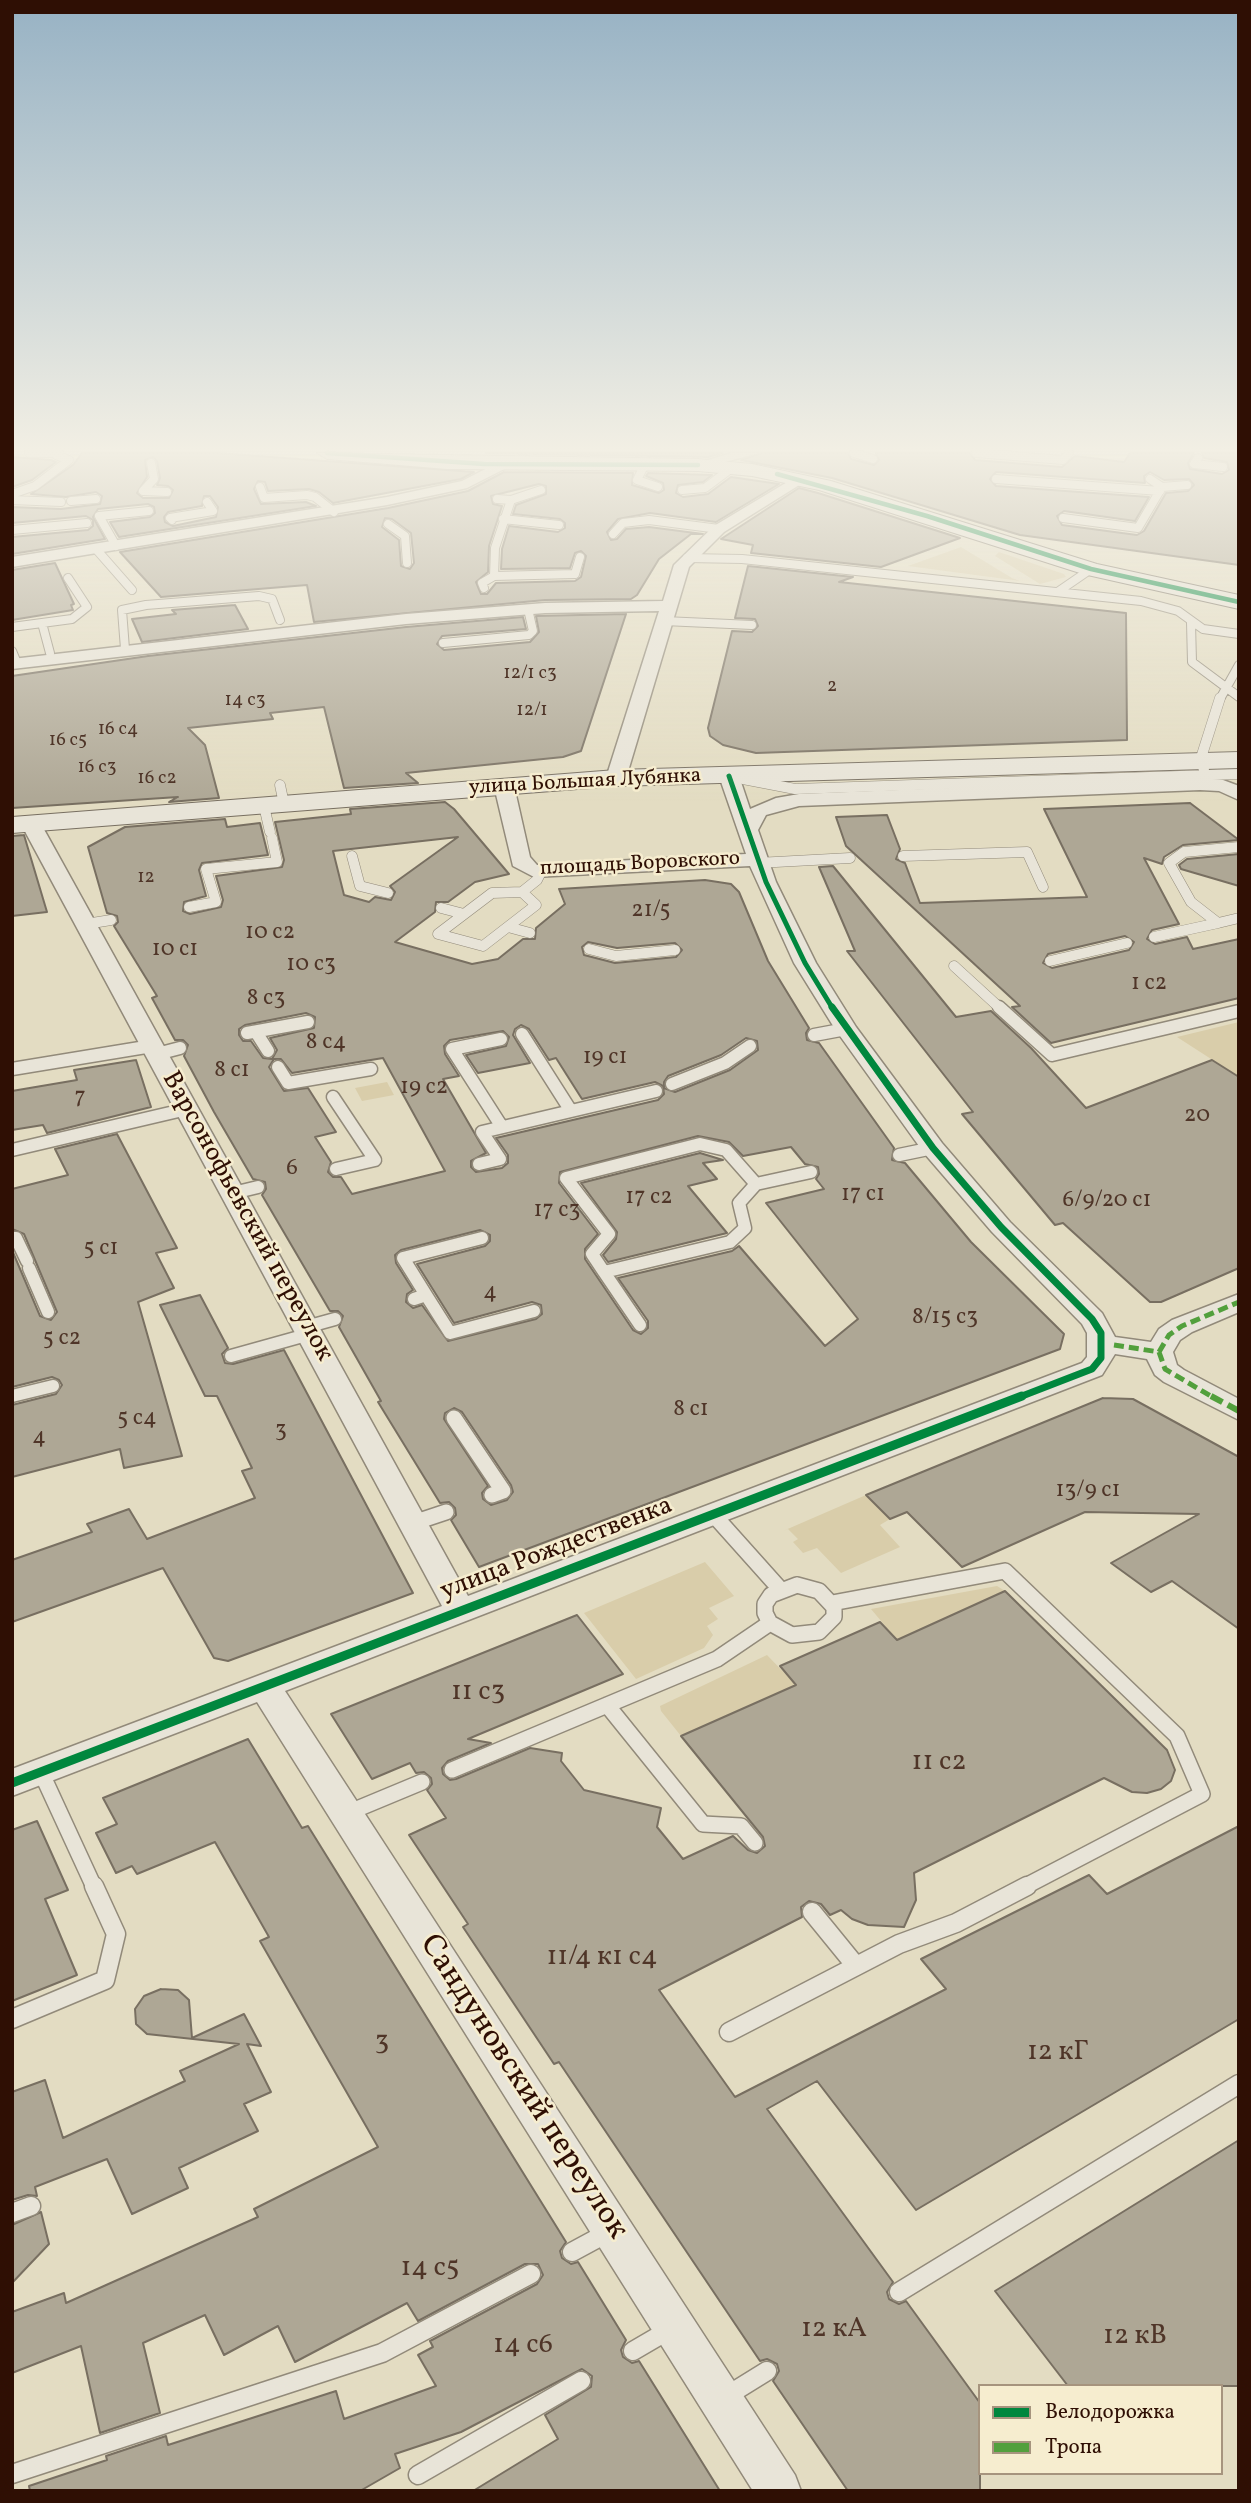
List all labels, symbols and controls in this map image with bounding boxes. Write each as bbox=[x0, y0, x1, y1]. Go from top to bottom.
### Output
house number: 12/1 с3 bbox=[503, 664, 557, 686]
house number: 2 bbox=[827, 677, 837, 699]
house number: 14 с3 bbox=[225, 691, 265, 713]
house number: 12/1 bbox=[516, 701, 548, 723]
house number: 16 с4 bbox=[98, 720, 138, 742]
house number: 16 с5 bbox=[49, 731, 87, 753]
house number: 16 с3 bbox=[77, 758, 117, 780]
street label: улица Большая Лубянка bbox=[468, 764, 702, 802]
house number: 16 с2 bbox=[137, 769, 177, 791]
street label: площадь Воровского bbox=[540, 847, 740, 883]
house number: 12 bbox=[137, 868, 155, 890]
house number: 21/5 bbox=[631, 898, 671, 926]
house number: 10 с2 bbox=[245, 920, 295, 948]
house number: 10 с1 bbox=[152, 937, 198, 965]
house number: 10 с3 bbox=[286, 952, 336, 980]
house number: 1 с2 bbox=[1131, 971, 1167, 999]
house number: 8 с3 bbox=[247, 986, 285, 1014]
house number: 8 с4 bbox=[306, 1030, 346, 1058]
house number: 19 с1 bbox=[583, 1045, 627, 1073]
house number: 8 с1 bbox=[214, 1058, 250, 1086]
street label: Варсонофьевский переулок bbox=[153, 1067, 339, 1367]
house number: 19 с2 bbox=[400, 1075, 448, 1103]
house number: 7 bbox=[74, 1085, 86, 1113]
house number: 20 bbox=[1184, 1103, 1210, 1131]
house number: 6 bbox=[286, 1156, 298, 1184]
house number: 17 с1 bbox=[841, 1182, 885, 1210]
house number: 17 с2 bbox=[625, 1185, 673, 1213]
house number: 6/9/20 с1 bbox=[1063, 1188, 1151, 1216]
house number: 17 с3 bbox=[534, 1198, 580, 1226]
house number: 5 с1 bbox=[84, 1236, 118, 1264]
house number: 4 bbox=[483, 1280, 497, 1308]
house number: 8/15 с3 bbox=[912, 1305, 978, 1333]
house number: 5 с2 bbox=[43, 1326, 81, 1354]
house number: 8 с1 bbox=[673, 1397, 709, 1425]
house number: 5 с4 bbox=[117, 1406, 157, 1434]
house number: 3 bbox=[275, 1418, 287, 1446]
house number: 4 bbox=[32, 1425, 46, 1453]
house number: 13/9 с1 bbox=[1056, 1478, 1120, 1506]
street label: улица Рождественка bbox=[437, 1491, 677, 1609]
house number: 11 с3 bbox=[451, 1677, 505, 1711]
house number: 11 с2 bbox=[912, 1747, 966, 1781]
street label: Сандуновский переулок bbox=[409, 1928, 635, 2248]
house number: 11/4 к1 с4 bbox=[546, 1942, 658, 1976]
house number: 3 bbox=[375, 2027, 389, 2061]
house number: 12 кГ bbox=[1027, 2037, 1089, 2071]
house number: 14 с5 bbox=[400, 2253, 460, 2287]
house number: 12 кА bbox=[801, 2314, 867, 2348]
house number: 12 кВ bbox=[1103, 2321, 1167, 2355]
house number: 14 с6 bbox=[493, 2330, 553, 2364]
legend bbox=[978, 2384, 1223, 2475]
text: Велодорожка bbox=[1045, 2398, 1175, 2427]
text: Тропа bbox=[1045, 2433, 1102, 2462]

